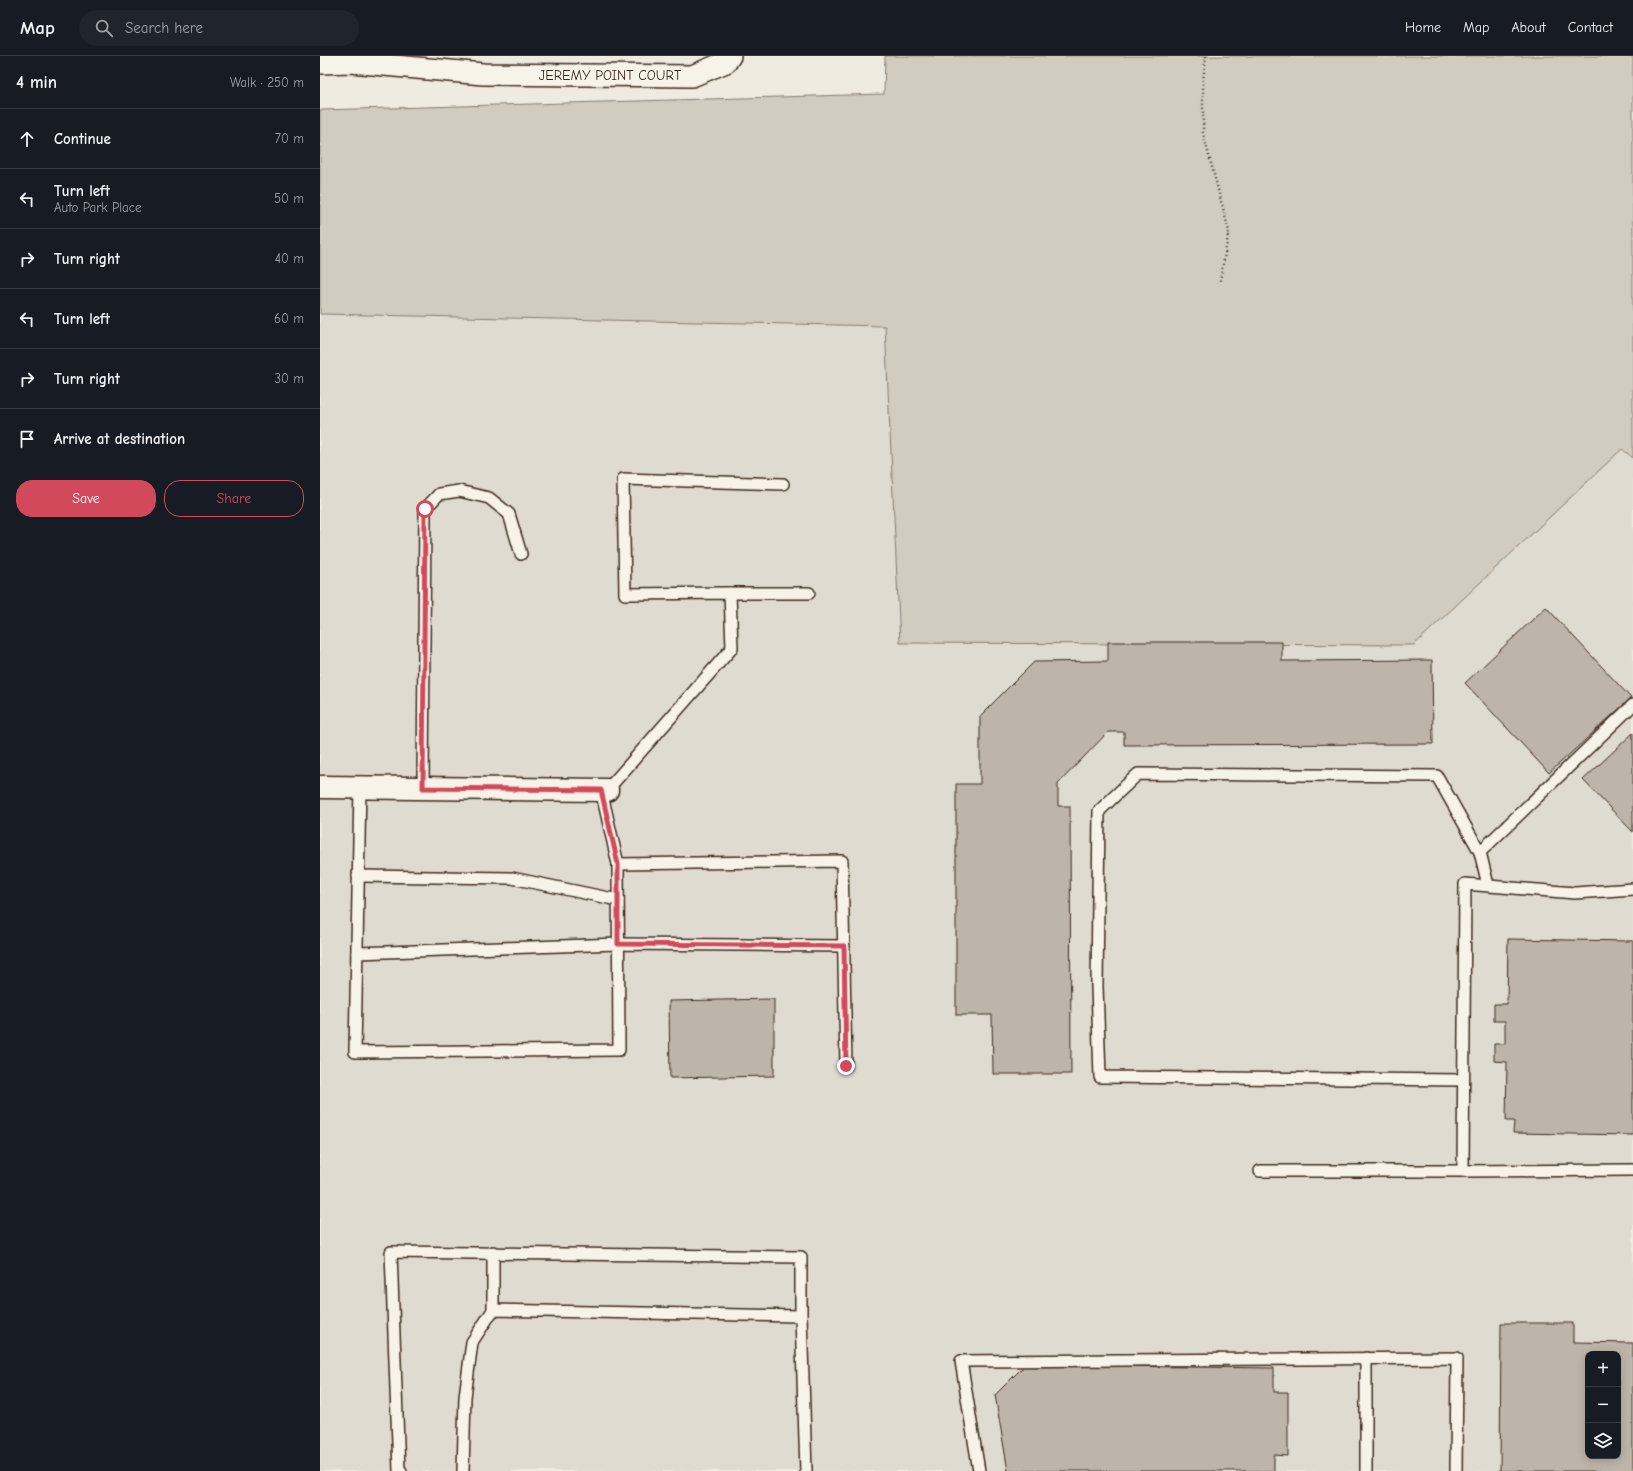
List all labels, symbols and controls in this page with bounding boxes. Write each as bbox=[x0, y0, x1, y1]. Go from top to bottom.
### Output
search box bbox=[79, 10, 359, 46]
text: Map bbox=[20, 17, 55, 39]
icon: search bbox=[93, 17, 115, 39]
text: Search here bbox=[125, 19, 203, 37]
text: Home bbox=[1405, 19, 1441, 36]
text: Map bbox=[1463, 19, 1489, 36]
text: About bbox=[1511, 19, 1546, 36]
text: Contact bbox=[1568, 19, 1613, 36]
street label: JEREMY POINT COURT bbox=[539, 67, 682, 84]
text: 4 min bbox=[16, 73, 57, 92]
text: Walk · 250 m bbox=[230, 75, 304, 90]
icon: ahead bbox=[16, 128, 38, 150]
text: Continue bbox=[54, 130, 111, 148]
text: 70 m bbox=[275, 131, 304, 146]
text: Turn left bbox=[54, 182, 110, 200]
icon: left bbox=[16, 188, 38, 210]
text: 50 m bbox=[274, 191, 304, 206]
text: Auto Park Place bbox=[54, 200, 142, 215]
icon: right bbox=[16, 248, 38, 270]
text: Turn right bbox=[54, 250, 120, 268]
text: 40 m bbox=[275, 251, 304, 266]
icon: left bbox=[16, 308, 38, 330]
text: Turn left bbox=[54, 310, 110, 328]
text: 60 m bbox=[274, 311, 304, 326]
icon: right bbox=[16, 368, 38, 390]
text: Turn right bbox=[54, 370, 120, 388]
text: 30 m bbox=[274, 371, 304, 386]
icon: arrive bbox=[16, 428, 38, 450]
text: Arrive at destination bbox=[54, 430, 185, 448]
button: Save bbox=[16, 480, 156, 517]
button: Share bbox=[164, 480, 304, 517]
route start bbox=[416, 500, 434, 518]
route end bbox=[837, 1057, 855, 1075]
map controls bbox=[1585, 1351, 1621, 1459]
button: + bbox=[1585, 1351, 1621, 1387]
button: − bbox=[1585, 1387, 1621, 1423]
button: layers bbox=[1585, 1423, 1621, 1459]

